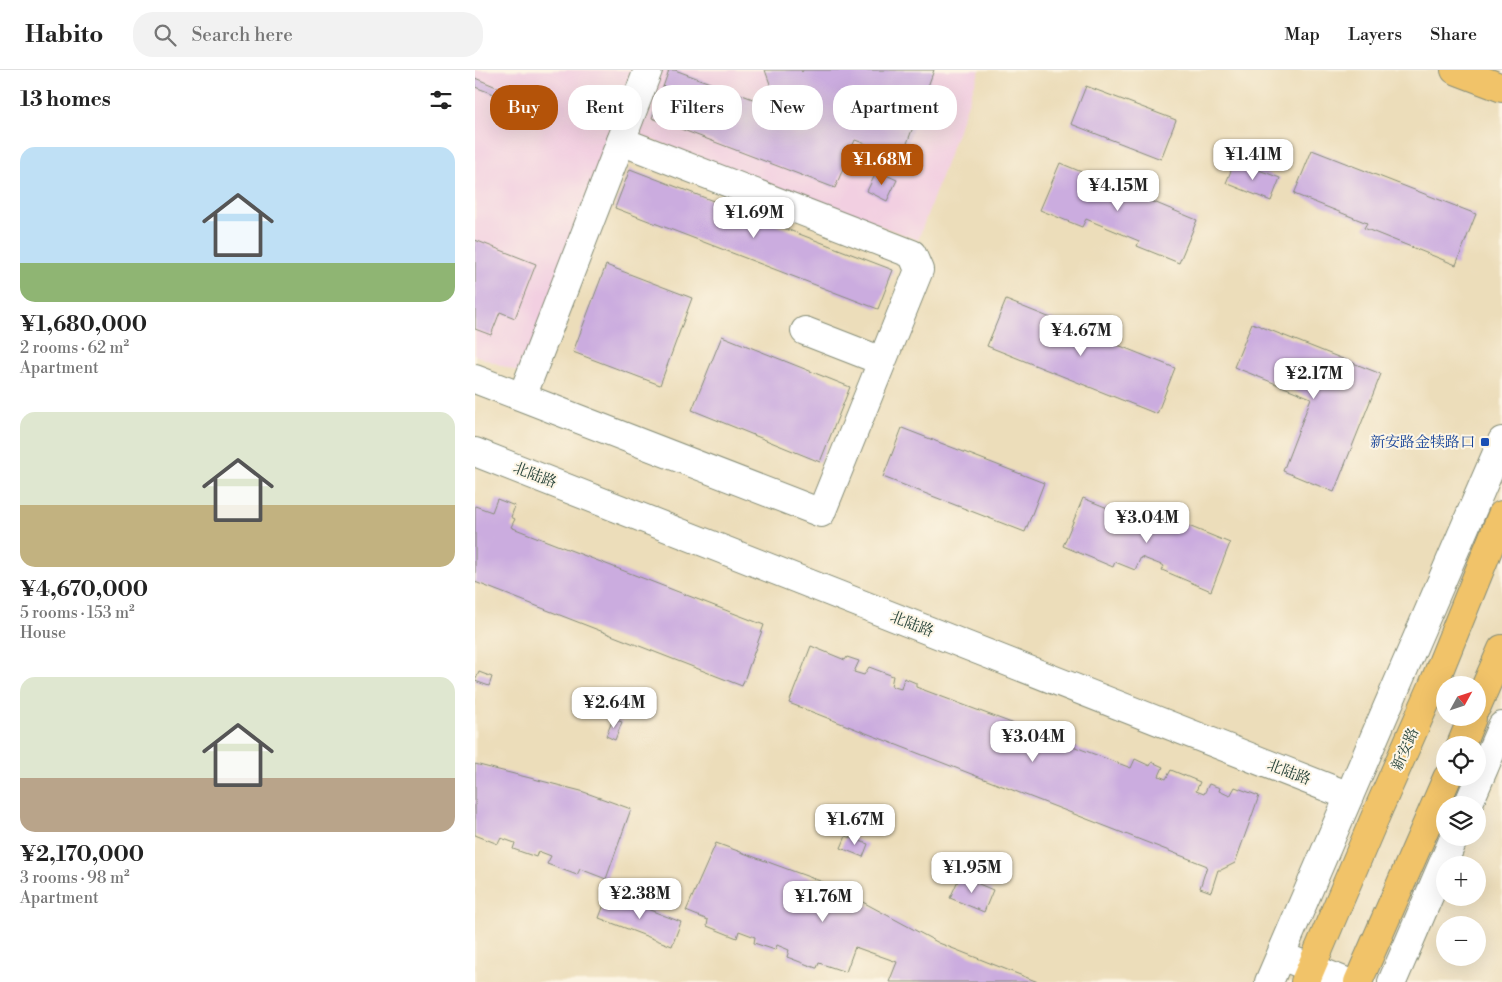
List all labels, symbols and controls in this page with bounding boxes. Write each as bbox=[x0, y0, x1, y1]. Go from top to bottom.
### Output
search box bbox=[133, 12, 483, 57]
text: Habito bbox=[25, 20, 103, 50]
icon: search bbox=[151, 21, 179, 49]
text: Search here bbox=[191, 23, 293, 47]
text: Map bbox=[1285, 23, 1320, 46]
text: Layers bbox=[1348, 23, 1402, 46]
text: Share bbox=[1430, 23, 1477, 46]
chip: Buy bbox=[490, 85, 558, 130]
chip: Rent bbox=[568, 85, 642, 130]
chip: Filters bbox=[652, 85, 742, 130]
chip: New bbox=[752, 85, 823, 130]
chip: Apartment bbox=[833, 85, 957, 130]
icon: filters bbox=[427, 86, 455, 114]
text: 13 homes bbox=[20, 87, 111, 113]
pin: ¥1.41M bbox=[1212, 138, 1294, 181]
pin: ¥1.68M bbox=[841, 144, 923, 186]
text: ¥1.41M bbox=[1224, 145, 1282, 165]
text: ¥1.68M bbox=[852, 150, 912, 170]
pin: ¥4.15M bbox=[1077, 170, 1159, 212]
text: ¥4.15M bbox=[1088, 176, 1148, 196]
icon: home bbox=[193, 180, 283, 270]
pin: ¥1.69M bbox=[713, 196, 795, 239]
text: ¥1.69M bbox=[724, 203, 784, 223]
text: ¥1,680,000 bbox=[20, 312, 147, 338]
pin: ¥4.67M bbox=[1040, 314, 1122, 357]
text: ¥4.67M bbox=[1051, 321, 1111, 341]
text: 2 rooms · 62 m² bbox=[20, 338, 129, 358]
text: Apartment bbox=[20, 358, 99, 378]
pin: ¥2.17M bbox=[1273, 358, 1355, 400]
text: ¥2.17M bbox=[1285, 364, 1343, 384]
place label: 新安路金犊路口 bbox=[1370, 433, 1475, 452]
marker: 新安路金犊路口 bbox=[1479, 436, 1491, 448]
icon: home bbox=[193, 445, 283, 535]
street label: 北陆路 bbox=[510, 459, 559, 492]
pin: ¥3.04M bbox=[1106, 502, 1188, 544]
text: ¥3.04M bbox=[1115, 508, 1179, 528]
text: ¥4,670,000 bbox=[20, 577, 148, 603]
text: 5 rooms · 153 m² bbox=[20, 603, 135, 623]
street label: 北陆路 bbox=[887, 608, 936, 641]
text: House bbox=[20, 623, 66, 643]
north arrow bbox=[1436, 676, 1486, 726]
map controls bbox=[1436, 676, 1486, 966]
pin: ¥2.64M bbox=[573, 686, 655, 729]
text: ¥2.64M bbox=[583, 693, 645, 713]
icon: home bbox=[193, 710, 283, 800]
pin: ¥3.04M bbox=[992, 720, 1074, 763]
street label: 新安路 bbox=[1388, 725, 1423, 774]
text: ¥3.04M bbox=[1001, 727, 1065, 747]
button: locate bbox=[1436, 736, 1486, 786]
street label: 北陆路 bbox=[1264, 756, 1313, 789]
button: layers bbox=[1436, 796, 1486, 846]
pin: ¥1.67M bbox=[814, 804, 896, 846]
text: ¥1.67M bbox=[826, 810, 884, 830]
text: ¥2,170,000 bbox=[20, 842, 144, 868]
pin: ¥1.95M bbox=[931, 852, 1013, 894]
button: + bbox=[1436, 856, 1486, 906]
text: ¥1.95M bbox=[942, 858, 1002, 878]
text: 3 rooms · 98 m² bbox=[20, 868, 130, 888]
pin: ¥2.38M bbox=[599, 878, 681, 920]
pin: ¥1.76M bbox=[782, 880, 864, 923]
text: ¥2.38M bbox=[609, 884, 671, 904]
text: ¥1.76M bbox=[794, 887, 852, 907]
text: Apartment bbox=[20, 888, 99, 908]
button: − bbox=[1436, 916, 1486, 966]

